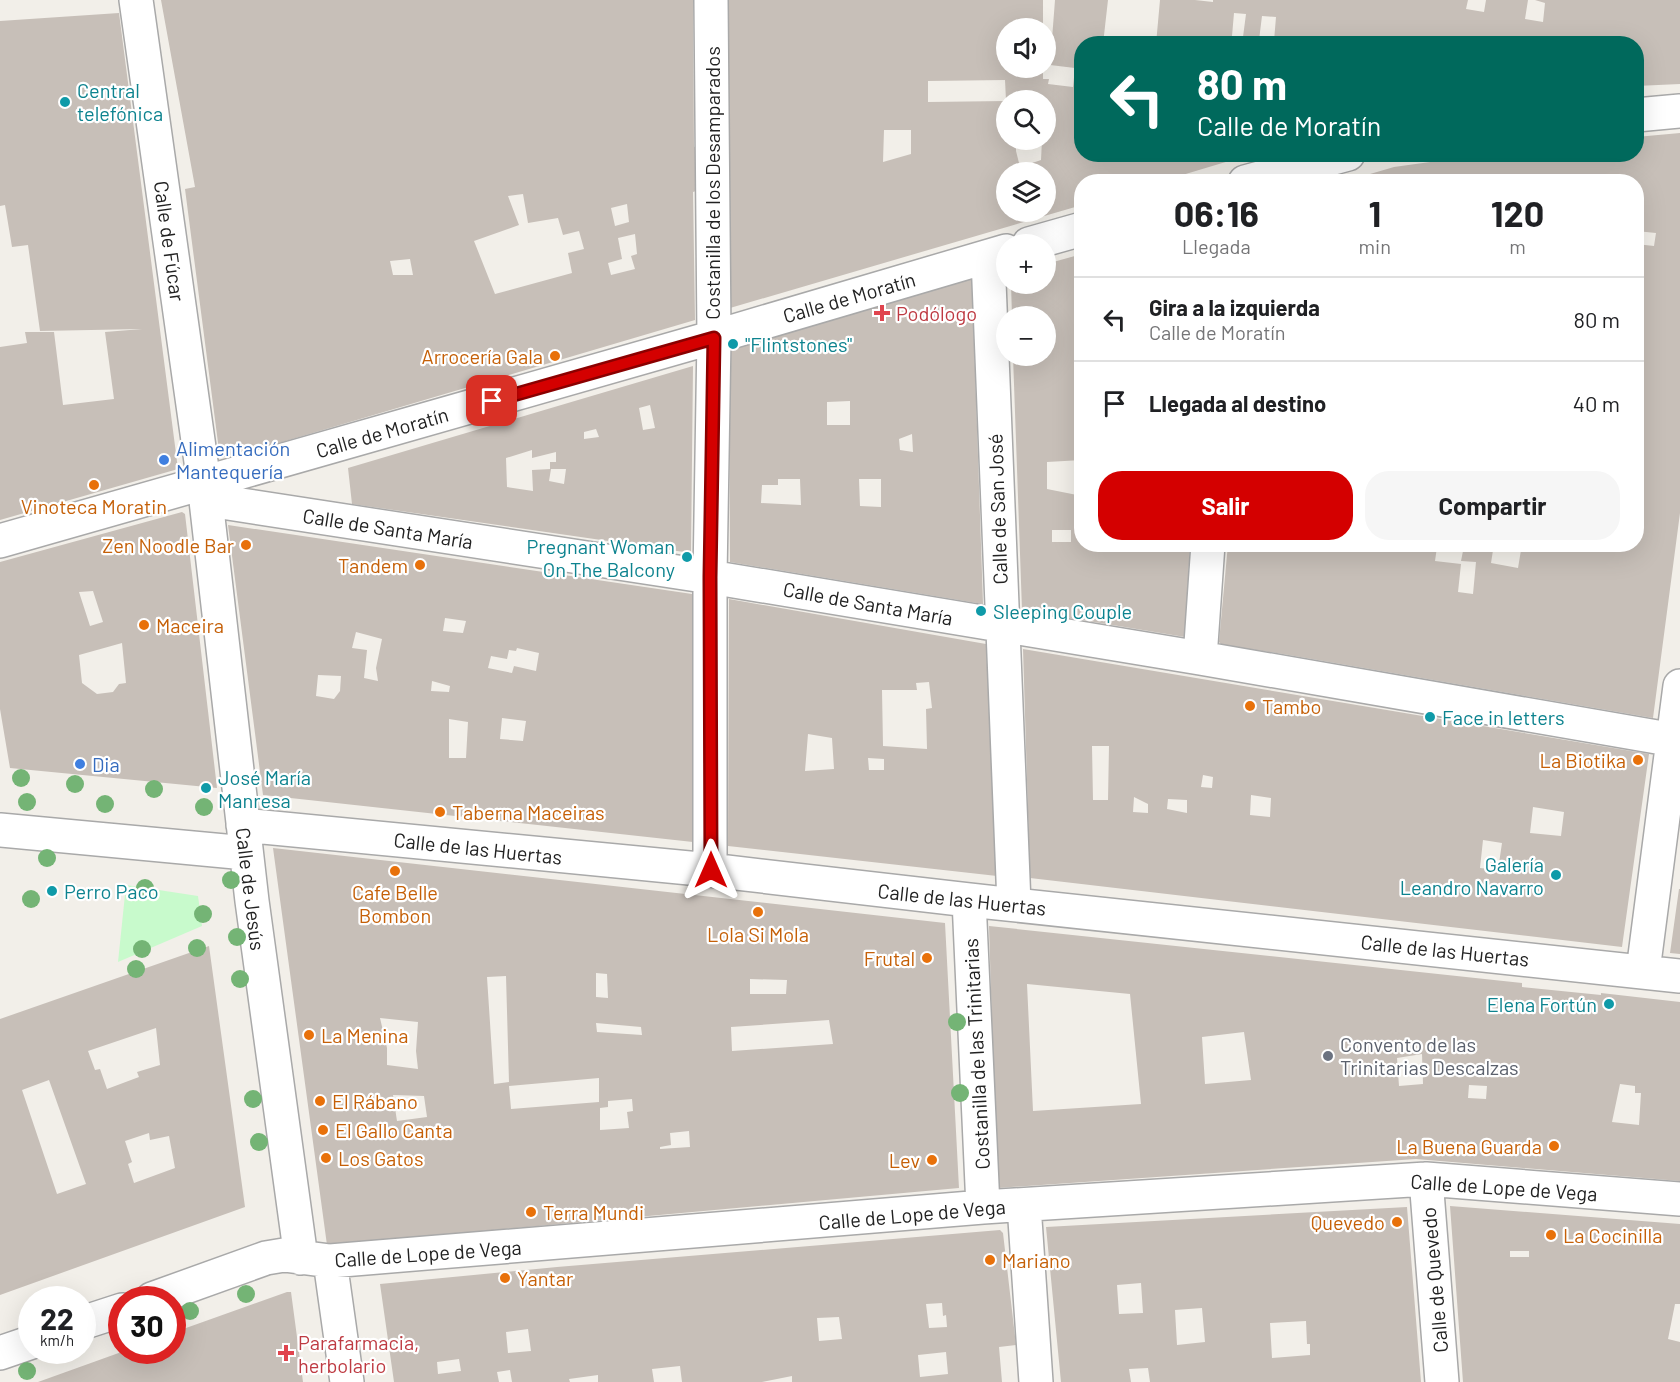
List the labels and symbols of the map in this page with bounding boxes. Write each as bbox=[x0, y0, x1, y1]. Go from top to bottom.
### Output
street label: Costanilla de los Desamparados bbox=[700, 46, 724, 320]
place label: Central telefónica bbox=[77, 78, 163, 125]
marker: Central telefónica bbox=[58, 95, 72, 109]
street label: Calle de Fúcar bbox=[150, 179, 190, 303]
street label: Calle de Moratín bbox=[780, 267, 918, 327]
place label: Podólogo bbox=[896, 301, 977, 325]
marker: Podólogo bbox=[873, 304, 891, 322]
place label: "Flintstones" bbox=[745, 332, 852, 356]
marker: "Flintstones" bbox=[726, 337, 740, 351]
place label: Arrocería Gala bbox=[422, 344, 543, 368]
marker: Arrocería Gala bbox=[548, 349, 562, 363]
pin bbox=[466, 375, 517, 426]
street label: Calle de Moratín bbox=[313, 402, 451, 462]
street label: Calle de San José bbox=[982, 433, 1012, 585]
place label: Alimentación Mantequería bbox=[176, 436, 290, 483]
marker: Alimentación Mantequería bbox=[157, 453, 171, 467]
marker: Vinoteca Moratin bbox=[87, 478, 101, 492]
place label: Vinoteca Moratin bbox=[21, 494, 167, 518]
street label: Calle de Santa María bbox=[301, 503, 475, 553]
place label: Zen Noodle Bar bbox=[102, 533, 234, 557]
place label: Pregnant Woman On The Balcony bbox=[527, 534, 675, 581]
marker: Zen Noodle Bar bbox=[239, 538, 253, 552]
marker: Pregnant Woman On The Balcony bbox=[680, 550, 694, 564]
place label: Tandem bbox=[338, 553, 408, 577]
marker: Tandem bbox=[413, 558, 427, 572]
street label: Calle de Santa María bbox=[781, 576, 955, 630]
place label: Sleeping Couple bbox=[993, 599, 1132, 623]
marker: Sleeping Couple bbox=[974, 604, 988, 618]
place label: Maceira bbox=[156, 613, 224, 637]
marker: Maceira bbox=[137, 618, 151, 632]
place label: Tambo bbox=[1262, 694, 1322, 718]
marker: Tambo bbox=[1243, 699, 1257, 713]
place label: Face in letters bbox=[1442, 705, 1565, 729]
marker: Face in letters bbox=[1423, 710, 1437, 724]
place label: La Biotika bbox=[1540, 748, 1626, 772]
place label: Dia bbox=[92, 752, 120, 776]
marker: La Biotika bbox=[1631, 753, 1645, 767]
marker: Dia bbox=[73, 757, 87, 771]
place label: José María Manresa bbox=[218, 765, 311, 812]
marker: José María Manresa bbox=[199, 781, 213, 795]
place label: Taberna Maceiras bbox=[452, 800, 605, 824]
marker: Taberna Maceiras bbox=[433, 805, 447, 819]
street label: Calle de Jesús bbox=[232, 826, 270, 952]
street label: Calle de las Huertas bbox=[393, 827, 563, 869]
position arrow bbox=[679, 838, 743, 902]
place label: Galería Leandro Navarro bbox=[1400, 852, 1544, 899]
marker: Cafe Belle Bombon bbox=[388, 864, 402, 878]
marker: Galería Leandro Navarro bbox=[1549, 868, 1563, 882]
street label: Calle de las Huertas bbox=[877, 878, 1047, 920]
place label: Perro Paco bbox=[64, 879, 159, 903]
place label: Cafe Belle Bombon bbox=[352, 880, 438, 927]
marker: Perro Paco bbox=[45, 884, 59, 898]
marker: Lola Si Mola bbox=[751, 905, 765, 919]
place label: Lola Si Mola bbox=[707, 922, 809, 946]
street label: Calle de las Huertas bbox=[1360, 929, 1530, 971]
street label: Costanilla de las Trinitarias bbox=[958, 938, 994, 1170]
place label: Frutal bbox=[864, 946, 915, 970]
marker: Frutal bbox=[920, 951, 934, 965]
place label: Elena Fortún bbox=[1487, 992, 1597, 1016]
marker: Elena Fortún bbox=[1602, 997, 1616, 1011]
place label: La Menina bbox=[321, 1023, 408, 1047]
marker: La Menina bbox=[302, 1028, 316, 1042]
place label: Convento de las Trinitarias Descalzas bbox=[1340, 1032, 1519, 1079]
marker: Convento de las Trinitarias Descalzas bbox=[1321, 1049, 1335, 1063]
place label: El Rábano bbox=[332, 1089, 418, 1113]
marker: El Rábano bbox=[313, 1094, 327, 1108]
place label: El Gallo Canta bbox=[335, 1118, 453, 1142]
marker: El Gallo Canta bbox=[316, 1123, 330, 1137]
place label: La Buena Guarda bbox=[1396, 1134, 1542, 1158]
marker: La Buena Guarda bbox=[1547, 1139, 1561, 1153]
place label: Los Gatos bbox=[338, 1146, 424, 1170]
place label: Lev bbox=[889, 1148, 920, 1172]
marker: Los Gatos bbox=[319, 1151, 333, 1165]
marker: Lev bbox=[925, 1153, 939, 1167]
street label: Calle de Lope de Vega bbox=[1410, 1168, 1598, 1206]
street label: Calle de Lope de Vega bbox=[818, 1194, 1006, 1234]
place label: Terra Mundi bbox=[543, 1200, 644, 1224]
marker: Terra Mundi bbox=[524, 1205, 538, 1219]
street label: Calle de Quevedo bbox=[1416, 1206, 1452, 1354]
place label: Quevedo bbox=[1311, 1210, 1385, 1234]
marker: Quevedo bbox=[1390, 1215, 1404, 1229]
place label: La Cocinilla bbox=[1563, 1223, 1662, 1247]
marker: La Cocinilla bbox=[1544, 1228, 1558, 1242]
street label: Calle de Lope de Vega bbox=[334, 1234, 522, 1272]
place label: Mariano bbox=[1002, 1248, 1071, 1272]
marker: Mariano bbox=[983, 1253, 997, 1267]
place label: Yantar bbox=[517, 1266, 573, 1290]
marker: Yantar bbox=[498, 1271, 512, 1285]
speed limit sign: 30 bbox=[108, 1286, 186, 1364]
place label: Parafarmacia, herbolario bbox=[298, 1330, 419, 1377]
marker: Parafarmacia, herbolario bbox=[279, 1346, 293, 1360]

